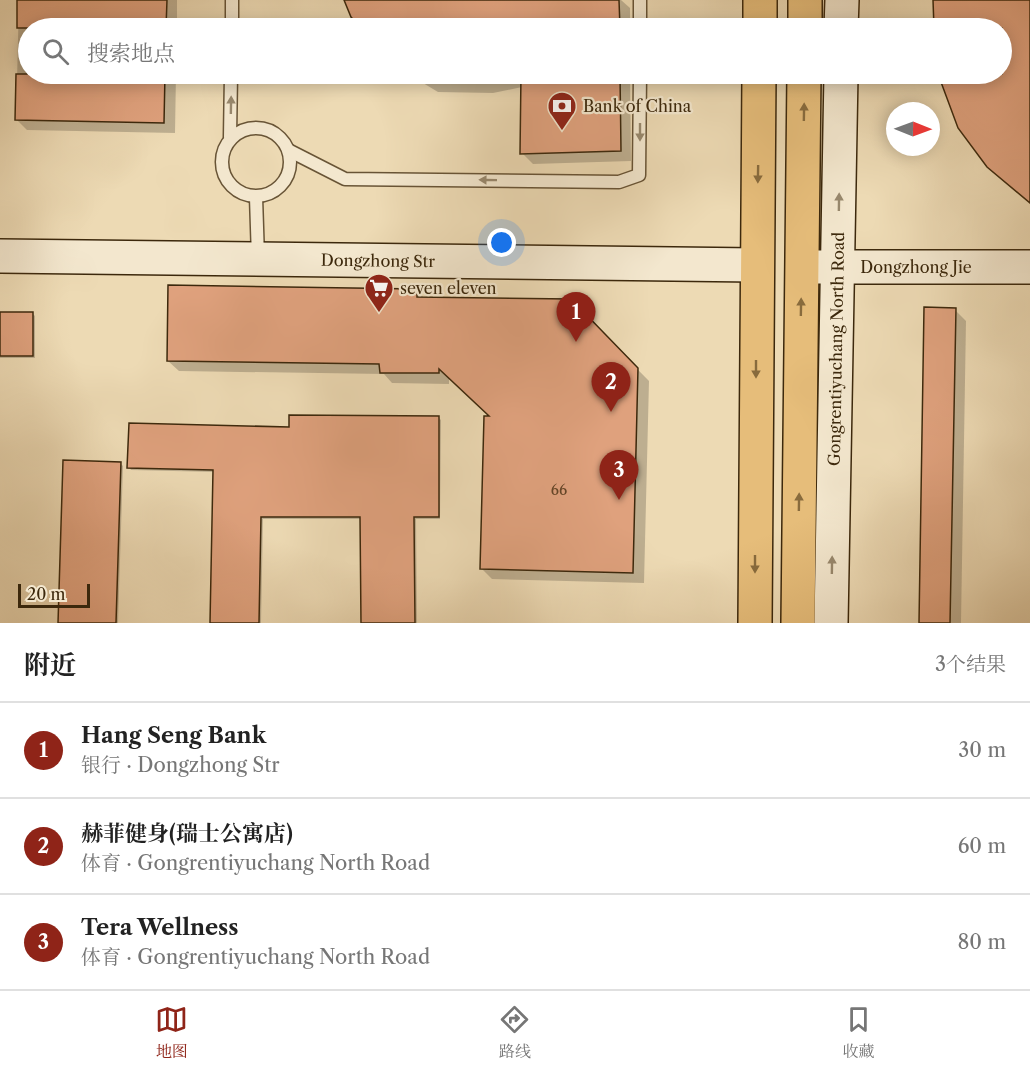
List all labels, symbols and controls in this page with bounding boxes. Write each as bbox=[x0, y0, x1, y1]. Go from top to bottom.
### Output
search box bbox=[18, 18, 1012, 84]
icon: search bbox=[39, 35, 72, 68]
text: 搜索地点 bbox=[87, 40, 175, 67]
bank icon: Bank of China bbox=[546, 90, 578, 132]
one-way arrow bbox=[226, 96, 236, 115]
place label: Bank of China bbox=[583, 96, 692, 116]
one-way arrow bbox=[799, 102, 809, 121]
north arrow bbox=[886, 102, 940, 156]
one-way arrow bbox=[635, 122, 644, 141]
one-way arrow bbox=[753, 164, 763, 183]
one-way arrow bbox=[479, 175, 498, 185]
one-way arrow bbox=[834, 192, 844, 211]
your location bbox=[487, 228, 516, 257]
street label: Gongrentiyuchang North Road bbox=[824, 231, 848, 466]
street label: Dongzhong Str bbox=[321, 250, 435, 271]
street label: Dongzhong Jie bbox=[860, 257, 972, 277]
supermarket icon: seven eleven bbox=[363, 272, 395, 314]
place label: seven eleven bbox=[400, 278, 497, 298]
pin: 1 bbox=[556, 292, 596, 342]
one-way arrow bbox=[797, 297, 806, 316]
one-way arrow bbox=[751, 359, 761, 378]
pin: 2 bbox=[592, 362, 630, 412]
pin: 3 bbox=[600, 450, 638, 500]
house number: 66 bbox=[551, 481, 567, 499]
one-way arrow bbox=[794, 492, 804, 511]
one-way arrow bbox=[750, 554, 760, 573]
one-way arrow bbox=[827, 555, 837, 574]
scale bar bbox=[18, 581, 90, 608]
text: 20 m bbox=[27, 584, 66, 604]
text: 附近 bbox=[24, 649, 76, 681]
text: 3个结果 bbox=[935, 652, 1006, 676]
text: Hang Seng Bank bbox=[81, 722, 266, 749]
text: 1 bbox=[39, 738, 48, 762]
text: 30 m bbox=[958, 738, 1006, 762]
text: 银行 · Dongzhong Str bbox=[81, 753, 280, 777]
text: 赫菲健身(瑞士公寓店) bbox=[81, 820, 293, 847]
text: 2 bbox=[38, 834, 49, 858]
text: 60 m bbox=[958, 834, 1006, 858]
text: 体育 · Gongrentiyuchang North Road bbox=[81, 851, 430, 875]
text: Tera Wellness bbox=[81, 914, 239, 941]
text: 3 bbox=[38, 930, 49, 954]
text: 80 m bbox=[958, 930, 1006, 954]
text: 体育 · Gongrentiyuchang North Road bbox=[81, 945, 430, 969]
tab: 地图 bbox=[155, 1003, 188, 1062]
tab: 路线 bbox=[498, 1003, 531, 1062]
tab: 收藏 bbox=[842, 1003, 875, 1062]

